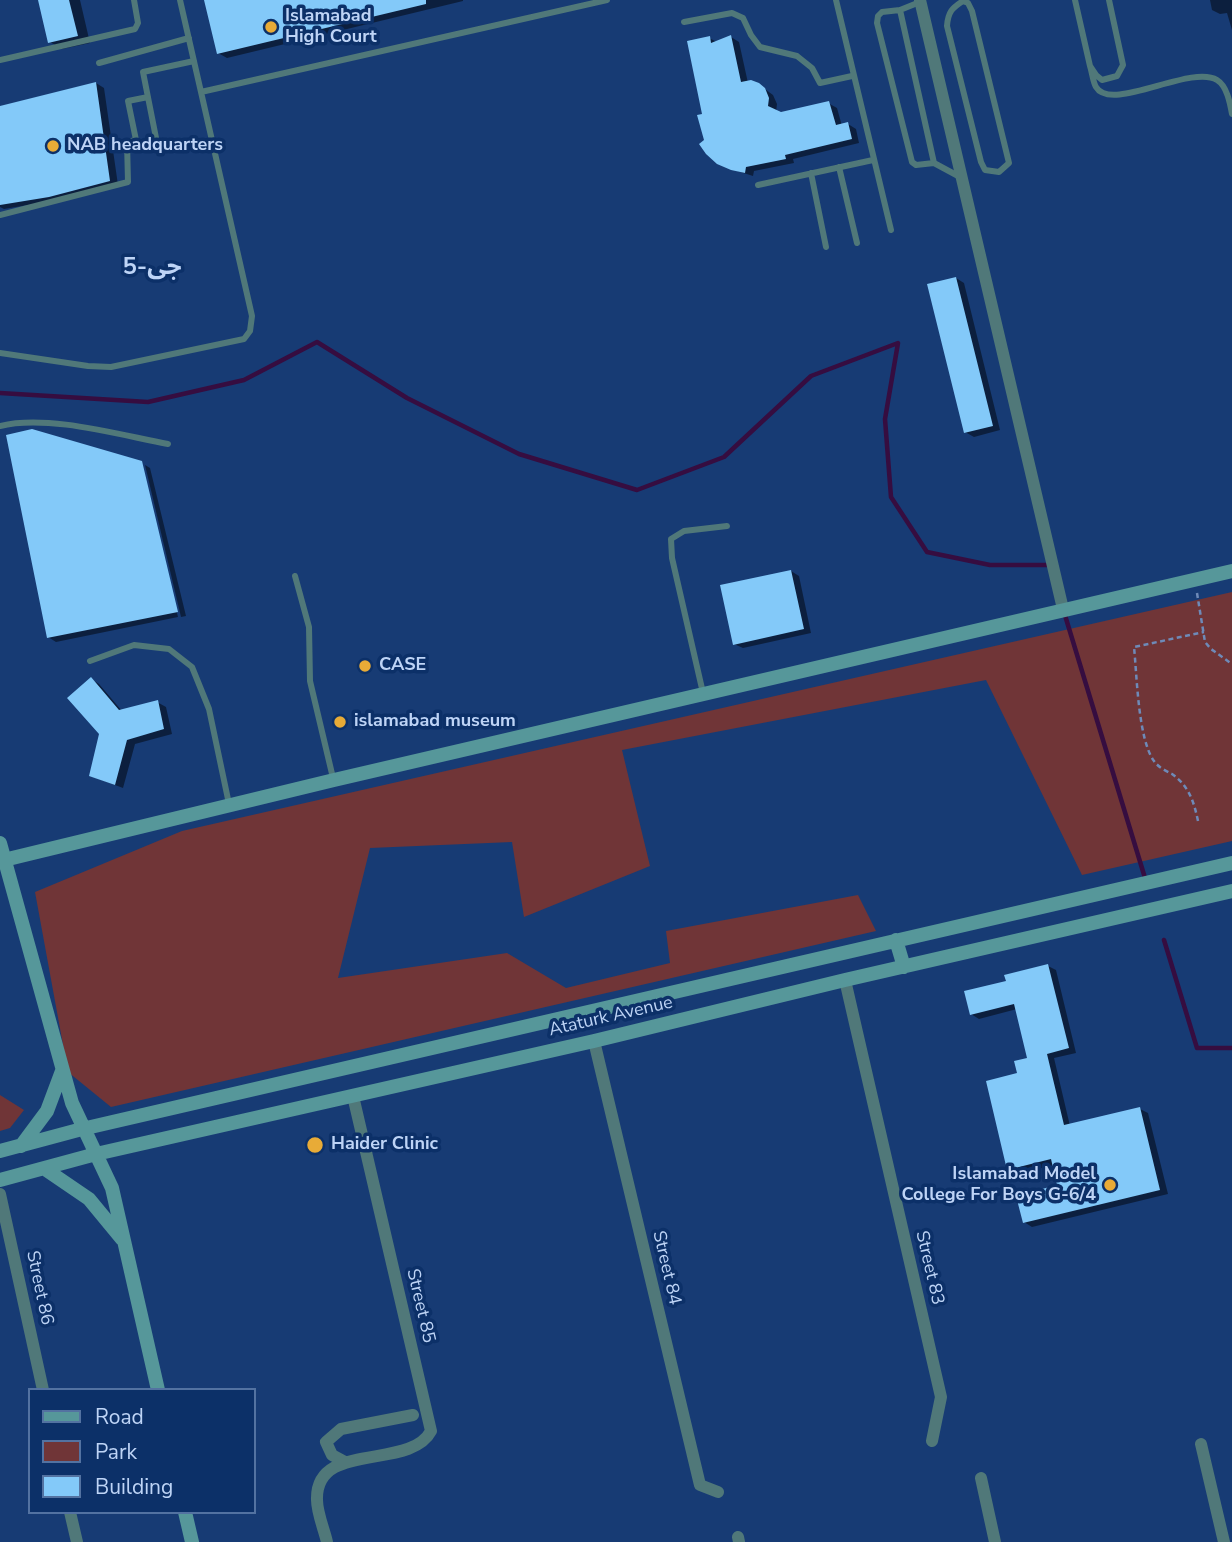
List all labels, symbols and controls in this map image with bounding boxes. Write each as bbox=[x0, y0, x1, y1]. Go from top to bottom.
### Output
place label: Islamabad High Court bbox=[285, 6, 377, 48]
marker: Islamabad High Court bbox=[263, 19, 279, 35]
place label: NAB headquarters bbox=[67, 135, 223, 157]
marker: NAB headquarters bbox=[45, 138, 61, 154]
district label: جی-5 bbox=[122, 254, 182, 282]
place label: CASE bbox=[379, 655, 426, 677]
marker: CASE bbox=[357, 658, 373, 674]
place label: islamabad museum bbox=[354, 711, 516, 733]
marker: islamabad museum bbox=[332, 714, 348, 730]
street label: Ataturk Avenue bbox=[547, 992, 675, 1042]
place label: Haider Clinic bbox=[331, 1134, 438, 1156]
marker: Haider Clinic bbox=[305, 1135, 325, 1155]
place label: Islamabad Model College For Boys G-6/4 bbox=[902, 1164, 1096, 1206]
marker: Islamabad Model College For Boys G-6/4 bbox=[1102, 1177, 1118, 1193]
street label: Street 84 bbox=[647, 1229, 685, 1307]
street label: Street 83 bbox=[910, 1229, 948, 1307]
street label: Street 86 bbox=[21, 1249, 57, 1327]
street label: Street 85 bbox=[401, 1267, 439, 1345]
legend bbox=[28, 1388, 256, 1514]
text: Road bbox=[95, 1403, 144, 1431]
text: Park bbox=[95, 1438, 137, 1466]
text: Building bbox=[95, 1473, 173, 1501]

